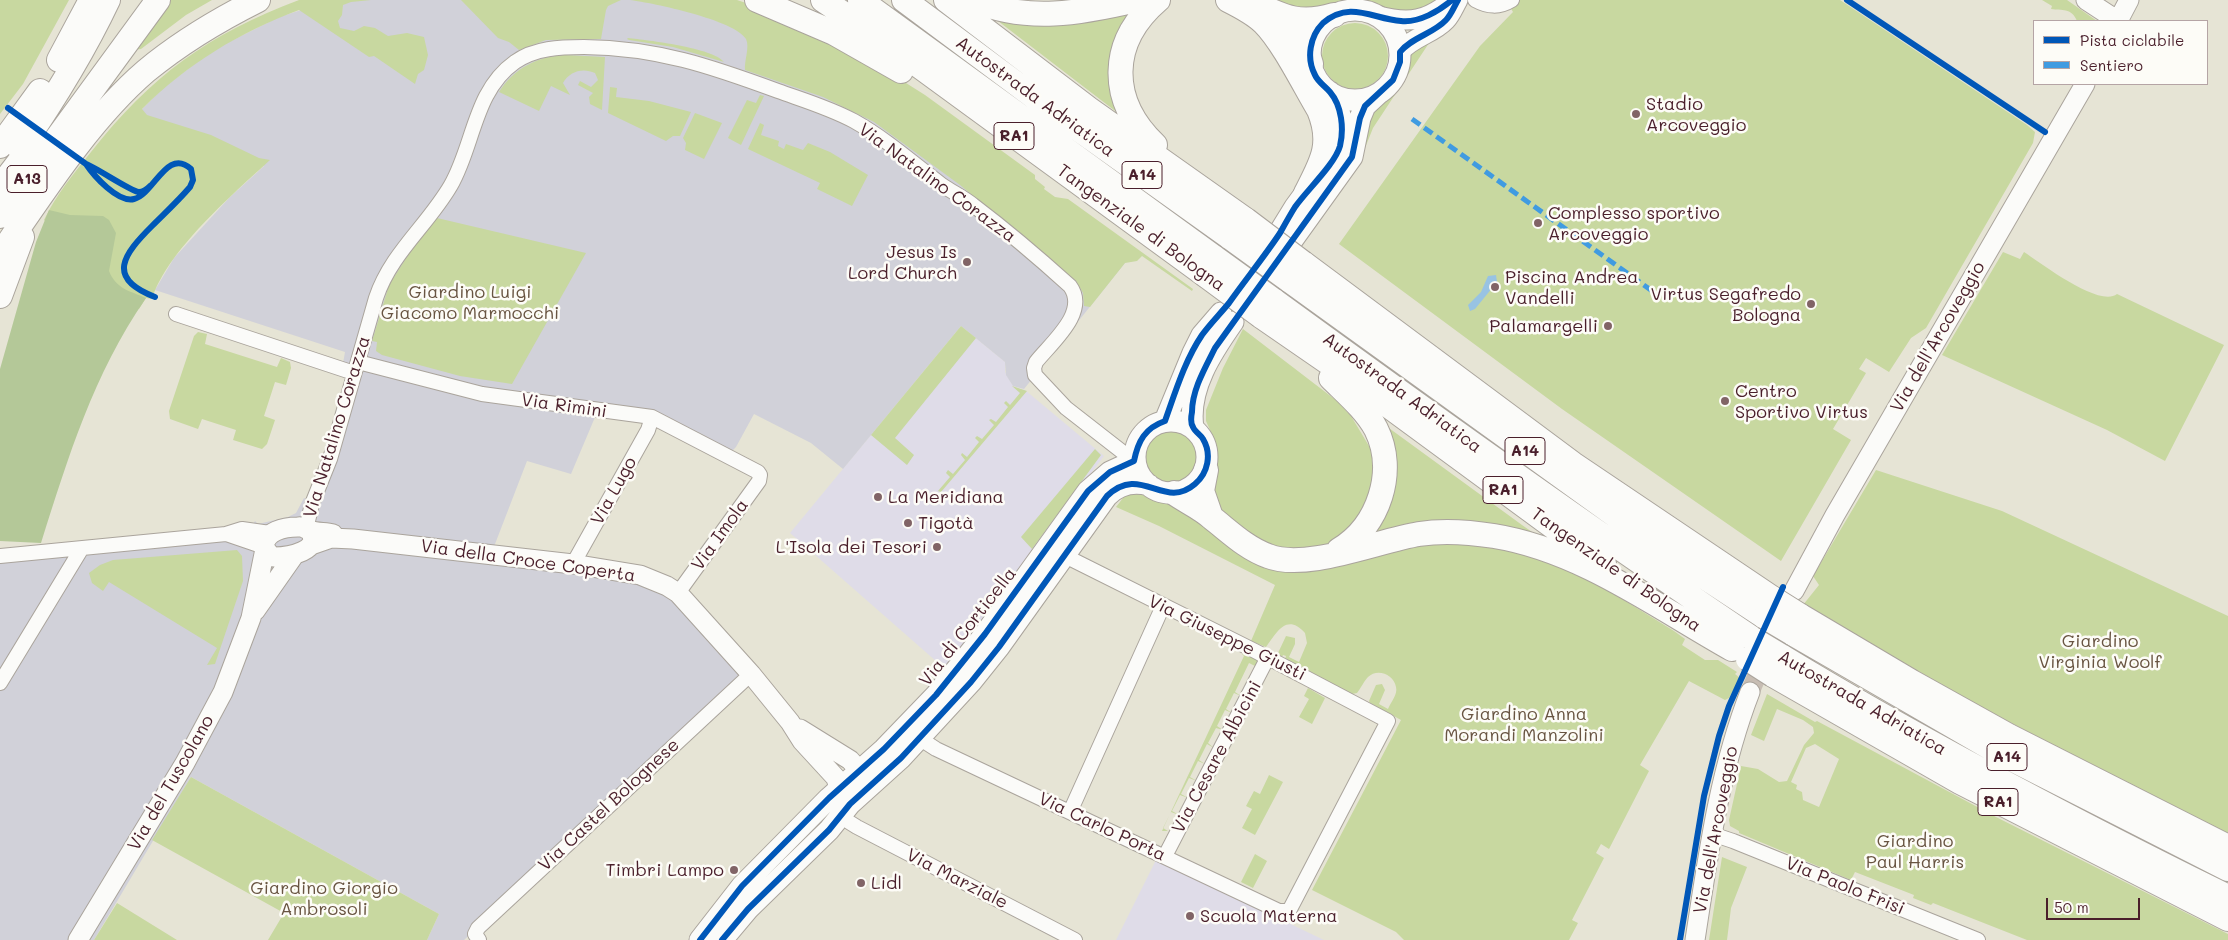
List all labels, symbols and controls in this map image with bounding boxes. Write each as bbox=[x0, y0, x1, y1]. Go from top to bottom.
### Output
legend bbox=[2033, 20, 2208, 85]
text: Pista ciclabile bbox=[2080, 30, 2184, 50]
street label: Autostrada Adriatica bbox=[951, 32, 1119, 162]
text: Sentiero bbox=[2080, 55, 2143, 75]
place label: Stadio Arcoveggio bbox=[1646, 93, 1746, 136]
marker: Stadio Arcoveggio bbox=[1630, 108, 1642, 120]
street label: Via Natalino Corazza bbox=[854, 119, 1020, 247]
road number: RA1 bbox=[994, 122, 1034, 150]
street label: Tangenziale di Bologna bbox=[1053, 160, 1229, 296]
road number: A14 bbox=[1122, 162, 1162, 188]
road number: A13 bbox=[7, 165, 47, 192]
place label: Complesso sportivo Arcoveggio bbox=[1548, 202, 1720, 244]
marker: Complesso sportivo Arcoveggio bbox=[1532, 217, 1544, 229]
place label: Jesus Is Lord Church bbox=[848, 241, 957, 284]
marker: Jesus Is Lord Church bbox=[961, 256, 973, 268]
street label: Via dell'Arcoveggio bbox=[1886, 258, 1990, 416]
place label: Piscina Andrea Vandelli bbox=[1505, 266, 1639, 308]
park label: Giardino Luigi Giacomo Marmocchi bbox=[381, 281, 559, 324]
marker: Piscina Andrea Vandelli bbox=[1489, 281, 1501, 293]
place label: Virtus Segafredo Bologna bbox=[1650, 283, 1801, 326]
marker: Virtus Segafredo Bologna bbox=[1805, 298, 1817, 310]
place label: Palamargelli bbox=[1489, 315, 1598, 337]
marker: Palamargelli bbox=[1602, 320, 1614, 332]
street label: Autostrada Adriatica bbox=[1318, 328, 1486, 458]
street label: Via Natalino Corazza bbox=[299, 333, 375, 521]
place label: Centro Sportivo Virtus bbox=[1735, 380, 1868, 422]
street label: Via Rimini bbox=[520, 389, 608, 423]
marker: Centro Sportivo Virtus bbox=[1719, 395, 1731, 407]
road number: A14 bbox=[1505, 438, 1545, 464]
street label: Via Lugo bbox=[586, 453, 642, 529]
road number: RA1 bbox=[1483, 476, 1523, 504]
place label: La Meridiana bbox=[888, 486, 1004, 508]
marker: La Meridiana bbox=[872, 491, 884, 503]
street label: Via Imola bbox=[687, 495, 753, 575]
street label: Tangenziale di Bologna bbox=[1527, 503, 1705, 637]
place label: Tigotà bbox=[918, 512, 974, 534]
marker: Tigotà bbox=[902, 517, 914, 529]
street label: Via della Croce Coperta bbox=[419, 535, 637, 587]
place label: L'Isola dei Tesori bbox=[776, 536, 927, 558]
marker: L'Isola dei Tesori bbox=[931, 541, 943, 553]
street label: Via di Corticella bbox=[915, 563, 1021, 691]
street label: Via Giuseppe Giusti bbox=[1145, 590, 1309, 686]
park label: Giardino Virginia Woolf bbox=[2038, 630, 2162, 672]
street label: Autostrada Adriatica bbox=[1774, 646, 1950, 760]
street label: Via Cesare Albicini bbox=[1168, 677, 1266, 837]
park label: Giardino Anna Morandi Manzolini bbox=[1444, 703, 1604, 746]
street label: Via del Tuscolano bbox=[123, 711, 219, 855]
street label: Via Castel Bolognese bbox=[534, 734, 684, 876]
street label: Via dell'Arcoveggio bbox=[1689, 744, 1743, 916]
road number: A14 bbox=[1987, 744, 2027, 770]
street label: Via Carlo Porta bbox=[1035, 788, 1169, 866]
road number: RA1 bbox=[1978, 789, 2018, 816]
park label: Giardino Paul Harris bbox=[1866, 830, 1964, 872]
street label: Via Marziale bbox=[903, 844, 1011, 914]
street label: Via Paolo Frisi bbox=[1782, 852, 1908, 920]
place label: Timbri Lampo bbox=[606, 859, 724, 881]
marker: Timbri Lampo bbox=[728, 864, 740, 876]
place label: Lidl bbox=[871, 872, 902, 894]
park label: Giardino Giorgio Ambrosoli bbox=[250, 877, 398, 920]
marker: Lidl bbox=[855, 877, 867, 889]
scale bar bbox=[2048, 888, 2142, 920]
text: 50 m bbox=[2054, 897, 2089, 917]
place label: Scuola Materna bbox=[1200, 905, 1338, 927]
marker: Scuola Materna bbox=[1184, 910, 1196, 922]

